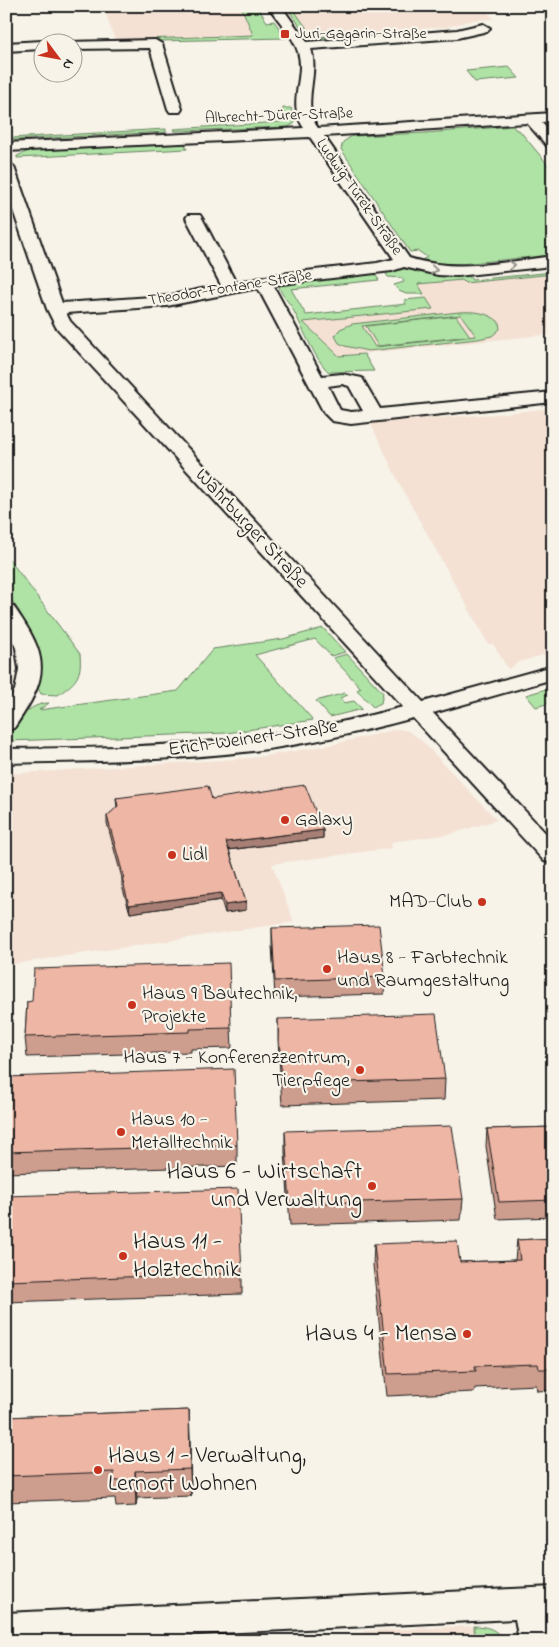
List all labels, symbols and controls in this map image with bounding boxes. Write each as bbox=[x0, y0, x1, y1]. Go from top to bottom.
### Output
place label: Juri-Gagarin-Straße bbox=[295, 22, 428, 46]
marker: Juri-Gagarin-Straße bbox=[279, 28, 291, 40]
north arrow bbox=[32, 32, 82, 82]
text: N bbox=[56, 55, 79, 74]
street label: Albrecht-Dürer-Straße bbox=[205, 101, 354, 131]
street label: Ludwig-Turek-Straße bbox=[310, 134, 409, 261]
one-way arrow bbox=[508, 260, 516, 271]
street label: Theodor-Fontane-Straße bbox=[146, 263, 314, 313]
one-way arrow bbox=[430, 264, 438, 275]
street label: Wahrburger Straße bbox=[187, 462, 315, 596]
street label: Erich-Weinert-Straße bbox=[166, 713, 340, 765]
place label: Galaxy bbox=[295, 806, 353, 835]
marker: Galaxy bbox=[279, 814, 291, 826]
place label: Lidl bbox=[182, 841, 208, 870]
marker: Lidl bbox=[166, 849, 178, 861]
place label: MAD-Club bbox=[389, 888, 472, 917]
marker: MAD-Club bbox=[476, 896, 488, 908]
place label: Haus 8 - Farbtechnik und Raumgestaltung bbox=[337, 944, 509, 997]
marker: Haus 8 - Farbtechnik und Raumgestaltung bbox=[321, 963, 333, 975]
place label: Haus 9 Bautechnik, Projekte bbox=[142, 980, 297, 1032]
marker: Haus 9 Bautechnik, Projekte bbox=[126, 999, 138, 1011]
place label: Haus 7 - Konferenzzentrum, Tierpflege bbox=[123, 1044, 350, 1097]
marker: Haus 7 - Konferenzzentrum, Tierpflege bbox=[354, 1064, 366, 1076]
place label: Haus 10 - Metalltechnik bbox=[131, 1106, 233, 1158]
marker: Haus 10 - Metalltechnik bbox=[115, 1126, 127, 1138]
place label: Haus 6 - Wirtschaft und Verwaltung bbox=[167, 1155, 362, 1218]
marker: Haus 6 - Wirtschaft und Verwaltung bbox=[366, 1180, 378, 1192]
place label: Haus 11 - Holztechnik bbox=[133, 1225, 241, 1288]
marker: Haus 11 - Holztechnik bbox=[117, 1250, 129, 1262]
place label: Haus 4 - Mensa bbox=[305, 1317, 457, 1352]
marker: Haus 4 - Mensa bbox=[461, 1328, 473, 1340]
place label: Haus 1 - Verwaltung, Lernort Wohnen bbox=[108, 1439, 306, 1502]
marker: Haus 1 - Verwaltung, Lernort Wohnen bbox=[92, 1464, 104, 1476]

